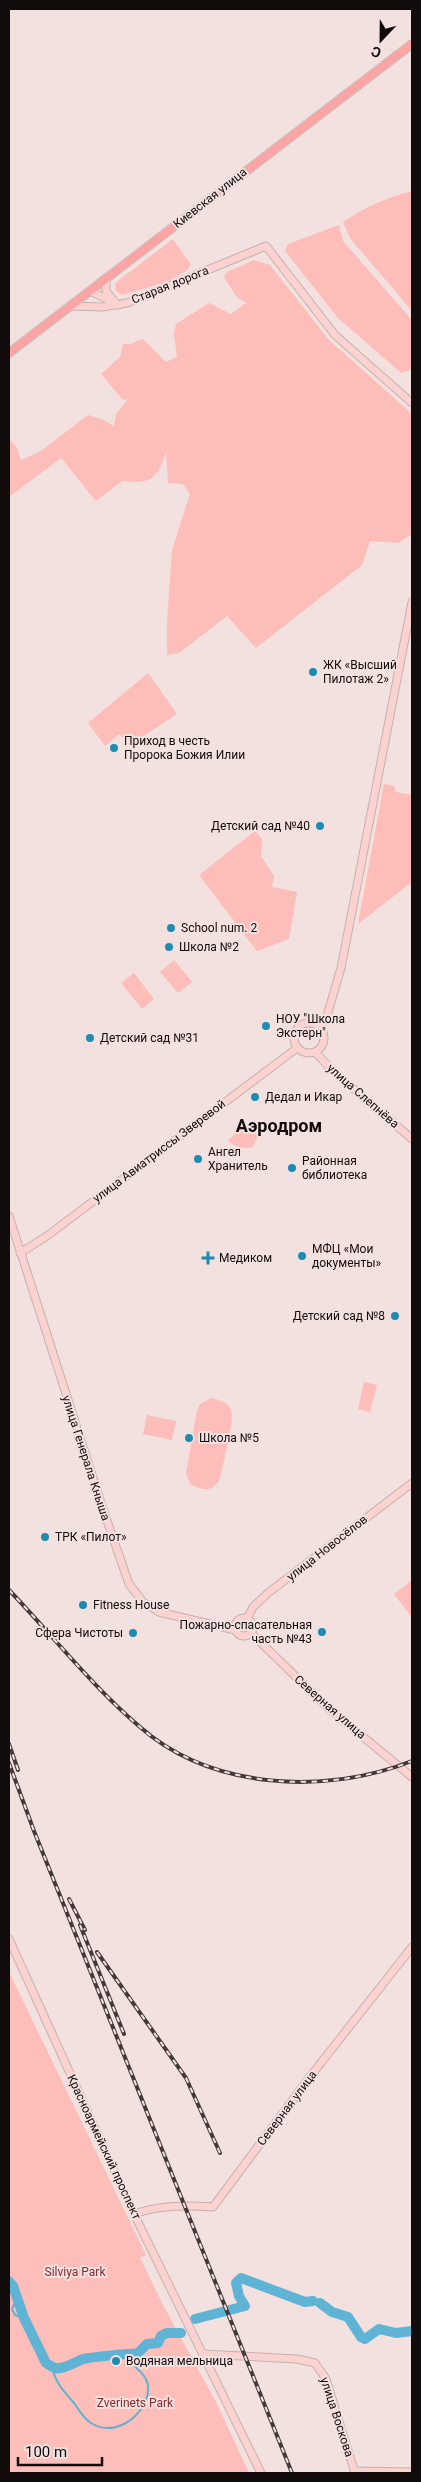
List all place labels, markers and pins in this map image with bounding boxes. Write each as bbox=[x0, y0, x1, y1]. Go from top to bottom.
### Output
place label: ЖК «Высший Пилотаж 2» bbox=[323, 658, 397, 686]
marker: ЖК «Высший Пилотаж 2» bbox=[307, 666, 319, 678]
place label: Приход в честь Пророка Божия Илии bbox=[124, 734, 245, 762]
marker: Приход в честь Пророка Божия Илии bbox=[108, 742, 120, 754]
place label: Детский сад №40 bbox=[211, 819, 310, 833]
marker: Детский сад №40 bbox=[314, 820, 326, 832]
place label: School num. 2 bbox=[181, 921, 258, 935]
marker: School num. 2 bbox=[165, 922, 177, 934]
place label: Школа №2 bbox=[179, 940, 239, 954]
marker: Школа №2 bbox=[163, 941, 175, 953]
place label: НОУ "Школа Экстерн" bbox=[276, 1012, 345, 1040]
marker: НОУ "Школа Экстерн" bbox=[260, 1020, 272, 1032]
place label: Детский сад №31 bbox=[100, 1031, 199, 1045]
marker: Детский сад №31 bbox=[84, 1032, 96, 1044]
place label: Дедал и Икар bbox=[265, 1090, 343, 1104]
marker: Дедал и Икар bbox=[249, 1091, 261, 1103]
place label: Ангел Хранитель bbox=[208, 1145, 268, 1173]
marker: Ангел Хранитель bbox=[192, 1153, 204, 1165]
place label: Районная библиотека bbox=[302, 1154, 367, 1182]
marker: Районная библиотека bbox=[286, 1162, 298, 1174]
place label: МФЦ «Мои документы» bbox=[312, 1242, 382, 1270]
marker: МФЦ «Мои документы» bbox=[296, 1250, 308, 1262]
marker: Медиком bbox=[201, 1251, 215, 1265]
place label: Медиком bbox=[219, 1251, 272, 1265]
place label: Детский сад №8 bbox=[293, 1309, 385, 1323]
marker: Детский сад №8 bbox=[389, 1310, 401, 1322]
place label: Школа №5 bbox=[199, 1431, 259, 1445]
marker: Школа №5 bbox=[183, 1432, 195, 1444]
place label: ТРК «Пилот» bbox=[55, 1530, 127, 1544]
marker: ТРК «Пилот» bbox=[39, 1531, 51, 1543]
place label: Fitness House bbox=[93, 1598, 169, 1612]
marker: Fitness House bbox=[77, 1599, 89, 1611]
place label: Пожарно-спасательная часть №43 bbox=[180, 1618, 312, 1646]
place label: Сфера Чистоты bbox=[35, 1626, 123, 1640]
marker: Пожарно-спасательная часть №43 bbox=[316, 1626, 328, 1638]
marker: Сфера Чистоты bbox=[127, 1627, 139, 1639]
place label: Водяная мельница bbox=[126, 2354, 233, 2368]
marker: Водяная мельница bbox=[110, 2355, 122, 2367]

